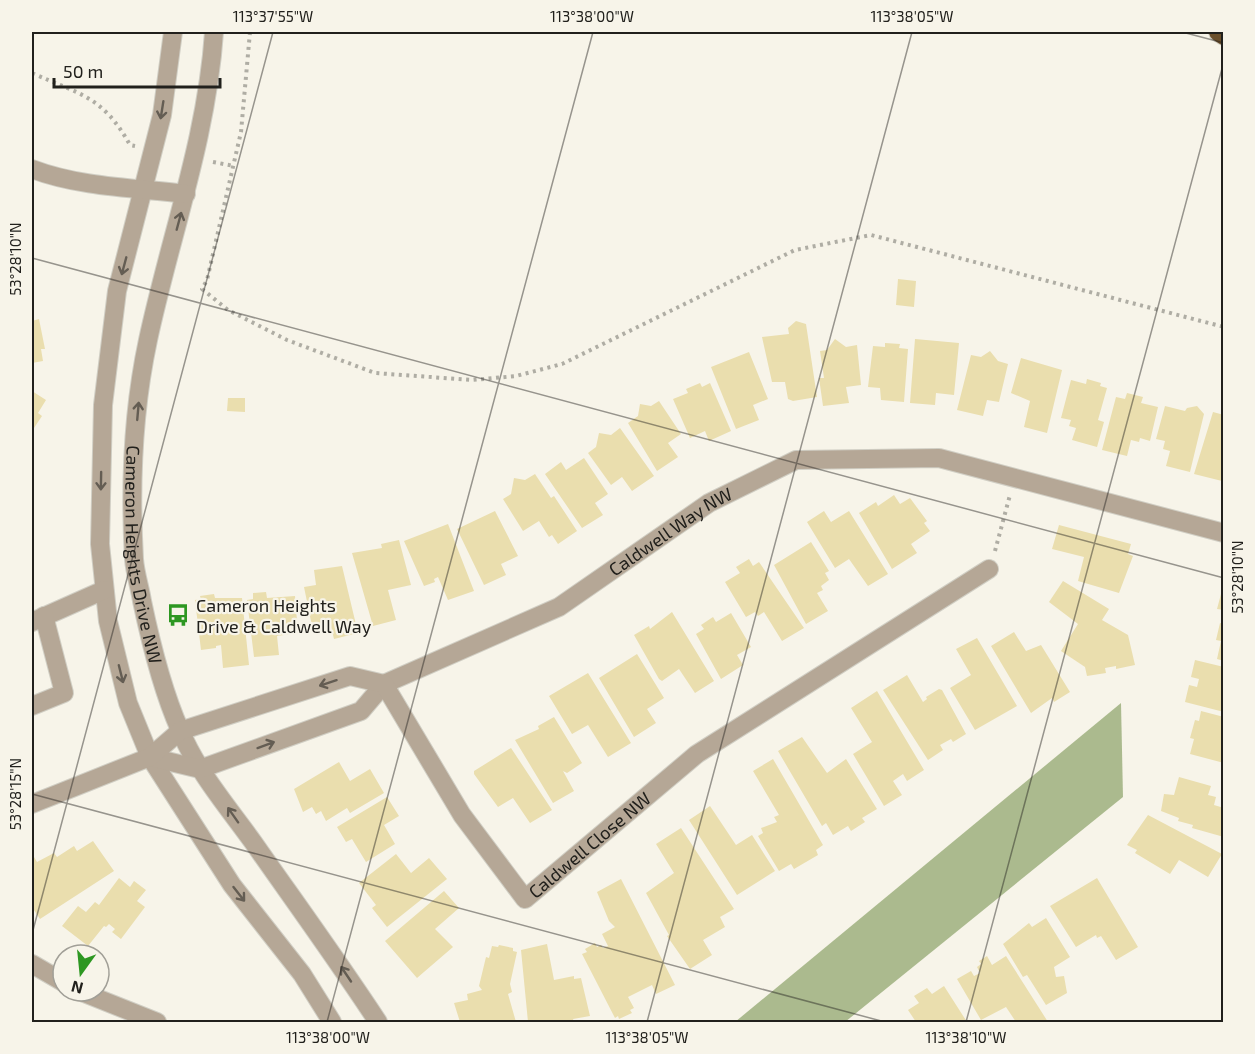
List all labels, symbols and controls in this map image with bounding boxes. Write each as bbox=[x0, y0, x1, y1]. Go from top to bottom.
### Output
text: 113°37'55"W bbox=[233, 7, 313, 25]
text: 113°38'00"W bbox=[550, 7, 634, 25]
text: 113°38'05"W bbox=[871, 7, 953, 25]
scale bar bbox=[54, 51, 220, 89]
text: 50 m bbox=[63, 60, 103, 82]
one-way arrow bbox=[156, 100, 167, 120]
one-way arrow bbox=[174, 211, 185, 230]
text: 53°28'10"N bbox=[6, 222, 24, 296]
one-way arrow bbox=[118, 256, 129, 275]
one-way arrow bbox=[133, 401, 144, 421]
street label: Cameron Heights Drive NW bbox=[121, 445, 167, 666]
one-way arrow bbox=[96, 470, 107, 490]
street label: Caldwell Way NW bbox=[604, 482, 736, 580]
text: 53°28'10"N bbox=[1228, 540, 1246, 614]
place label: Cameron Heights Drive & Caldwell Way bbox=[196, 594, 372, 637]
bus stop icon: Cameron Heights Drive & Caldwell Way bbox=[165, 602, 191, 628]
one-way arrow bbox=[115, 664, 127, 683]
one-way arrow bbox=[319, 678, 338, 689]
one-way arrow bbox=[256, 739, 275, 750]
text: 53°28'15"N bbox=[6, 758, 24, 830]
street label: Caldwell Close NW bbox=[524, 787, 655, 902]
one-way arrow bbox=[227, 807, 239, 823]
one-way arrow bbox=[233, 886, 246, 902]
north arrow bbox=[51, 943, 111, 1003]
one-way arrow bbox=[340, 966, 352, 983]
text: N bbox=[69, 977, 85, 999]
text: 113°38'00"W bbox=[286, 1028, 370, 1046]
text: 113°38'05"W bbox=[606, 1028, 688, 1046]
text: 113°38'10"W bbox=[926, 1028, 1006, 1046]

